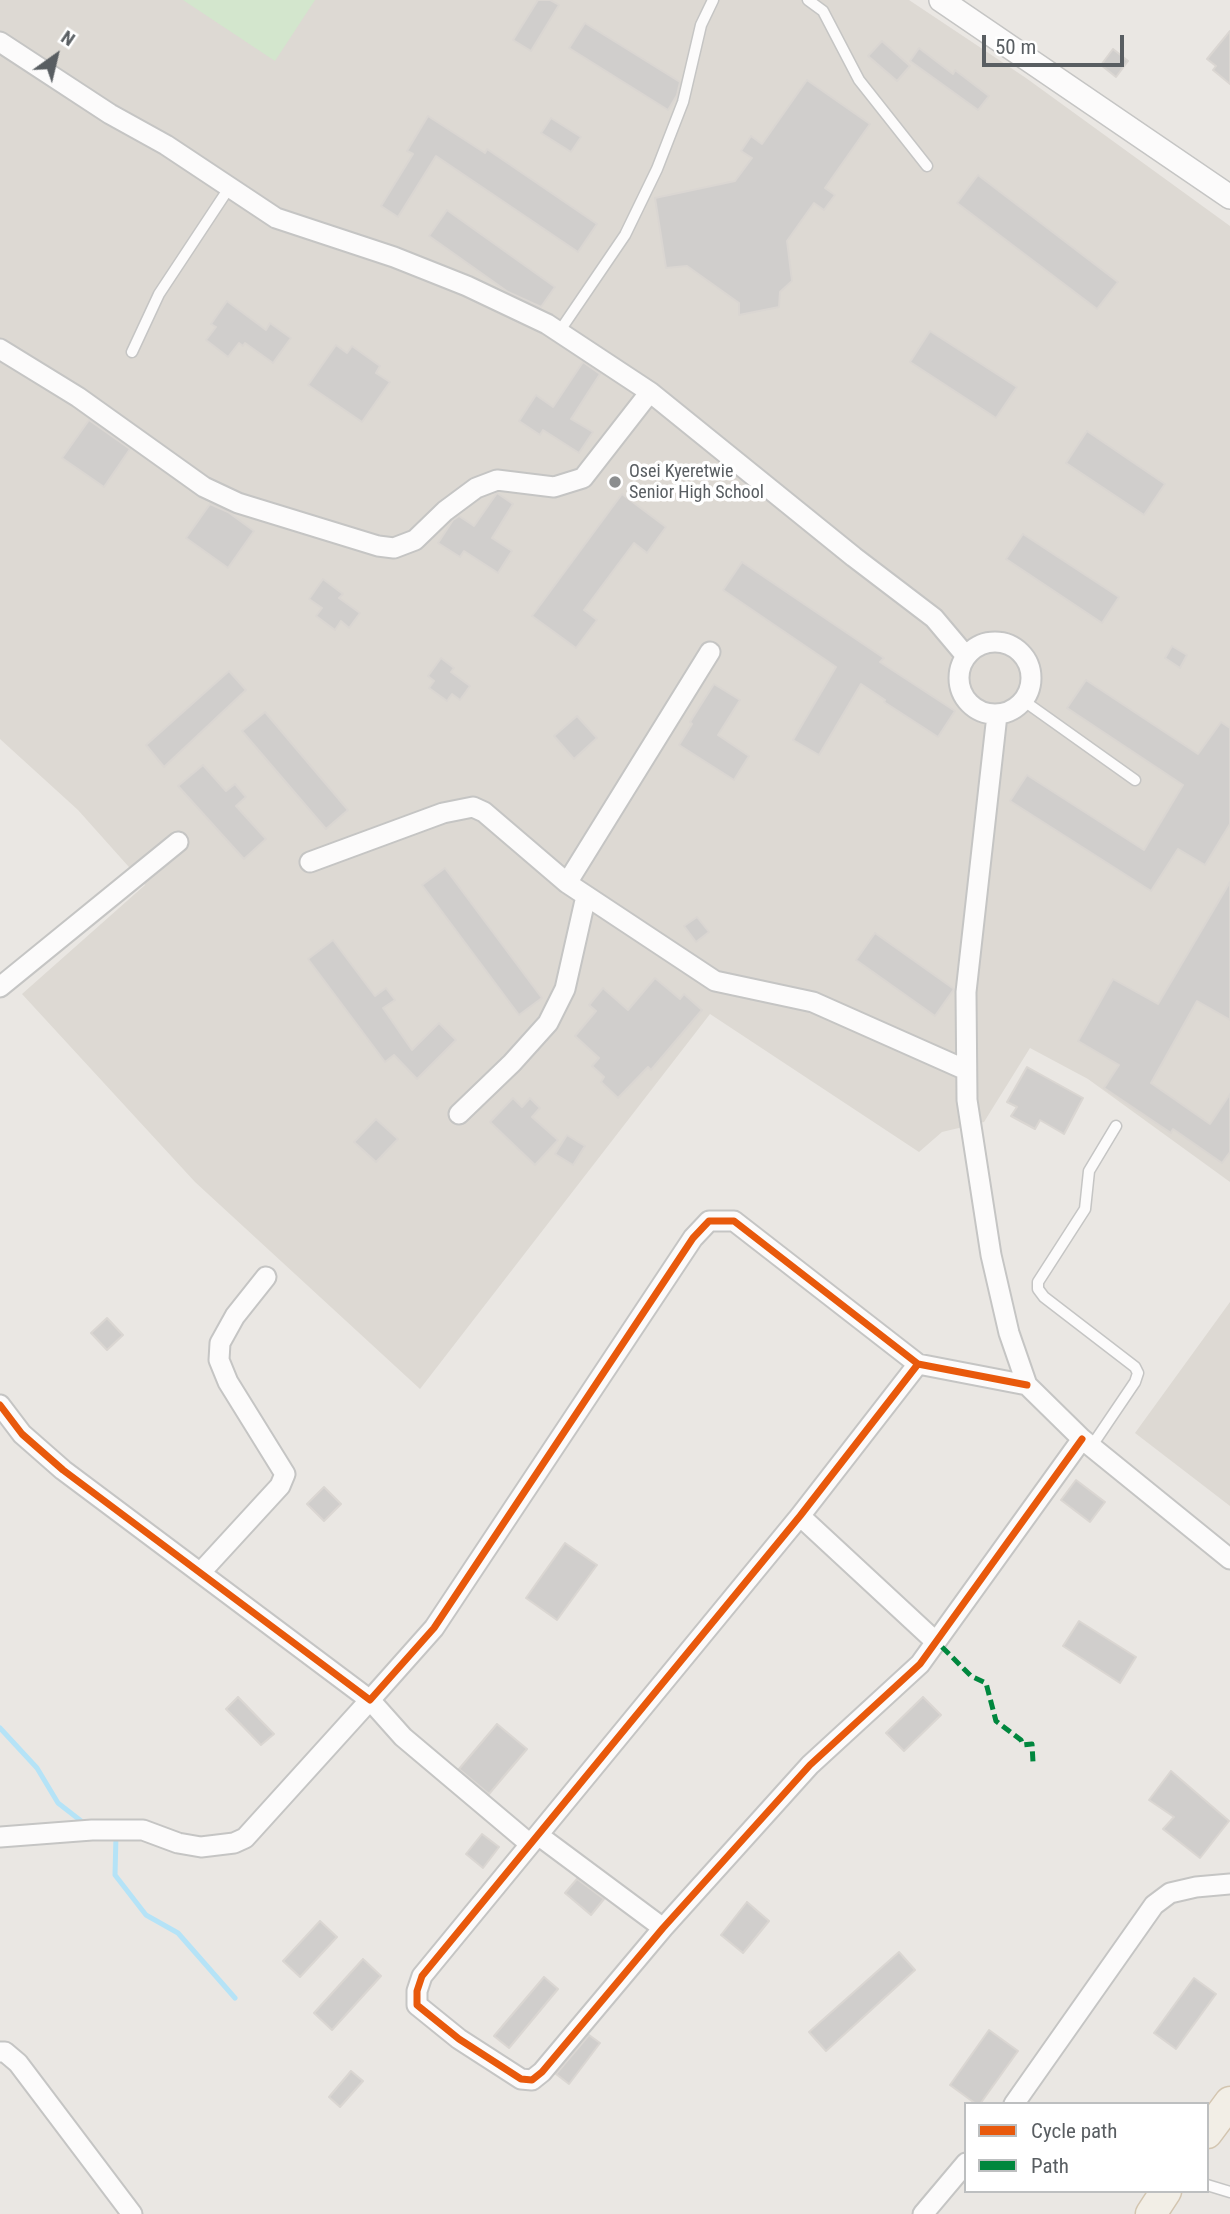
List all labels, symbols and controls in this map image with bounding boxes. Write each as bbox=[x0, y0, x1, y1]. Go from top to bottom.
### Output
north arrow bbox=[21, 21, 91, 91]
scale bar bbox=[985, 21, 1127, 65]
text: N bbox=[57, 25, 79, 51]
text: 50 m bbox=[995, 35, 1036, 59]
place label: Osei Kyeretwie Senior High School bbox=[629, 461, 764, 504]
marker: Osei Kyeretwie Senior High School bbox=[607, 474, 623, 490]
legend bbox=[964, 2102, 1209, 2193]
text: Cycle path bbox=[1031, 2119, 1117, 2143]
text: Path bbox=[1031, 2154, 1069, 2178]

